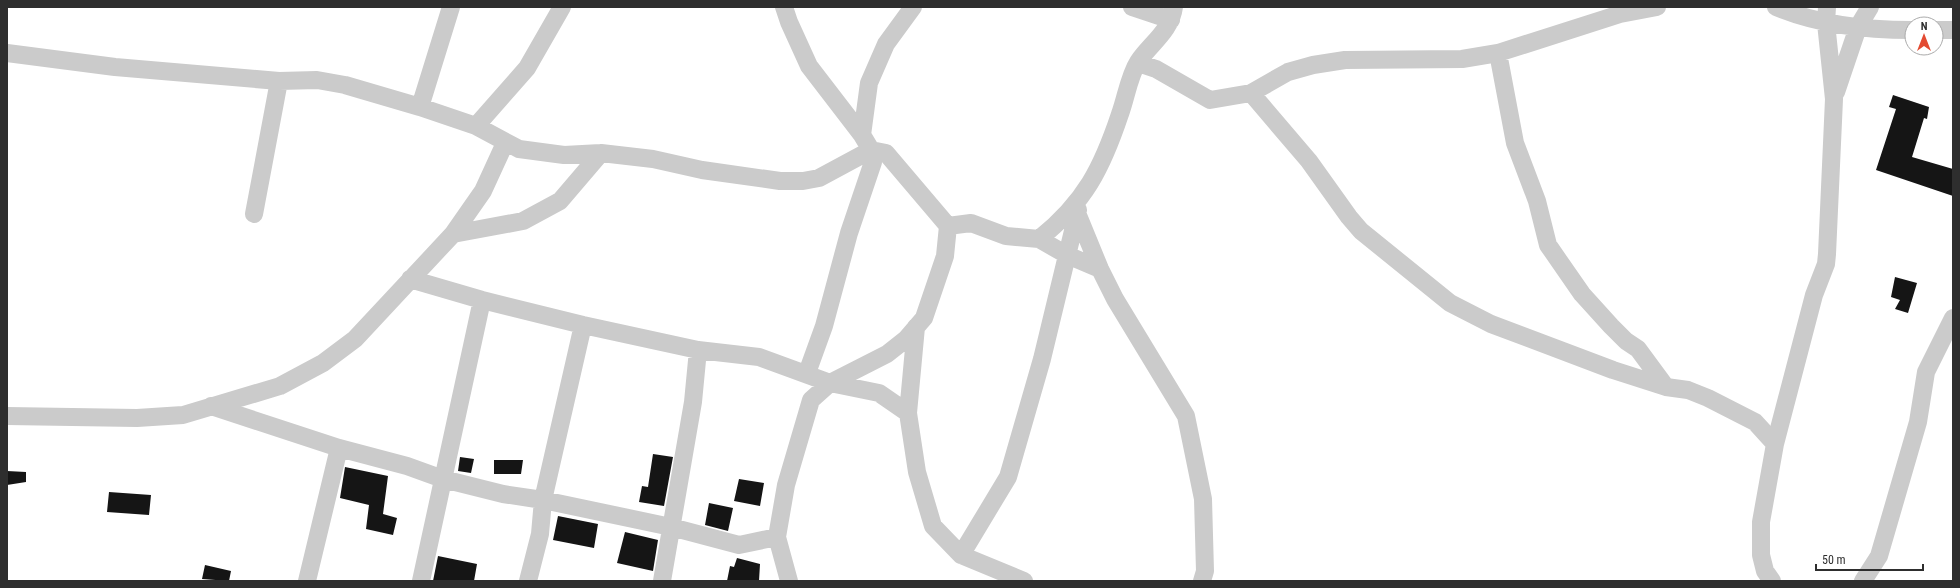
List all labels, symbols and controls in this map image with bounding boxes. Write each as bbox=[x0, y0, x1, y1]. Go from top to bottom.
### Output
north arrow bbox=[1904, 16, 1944, 56]
text: N bbox=[1921, 20, 1928, 33]
scale bar bbox=[1816, 546, 1923, 572]
text: 50 m bbox=[1822, 553, 1846, 567]

